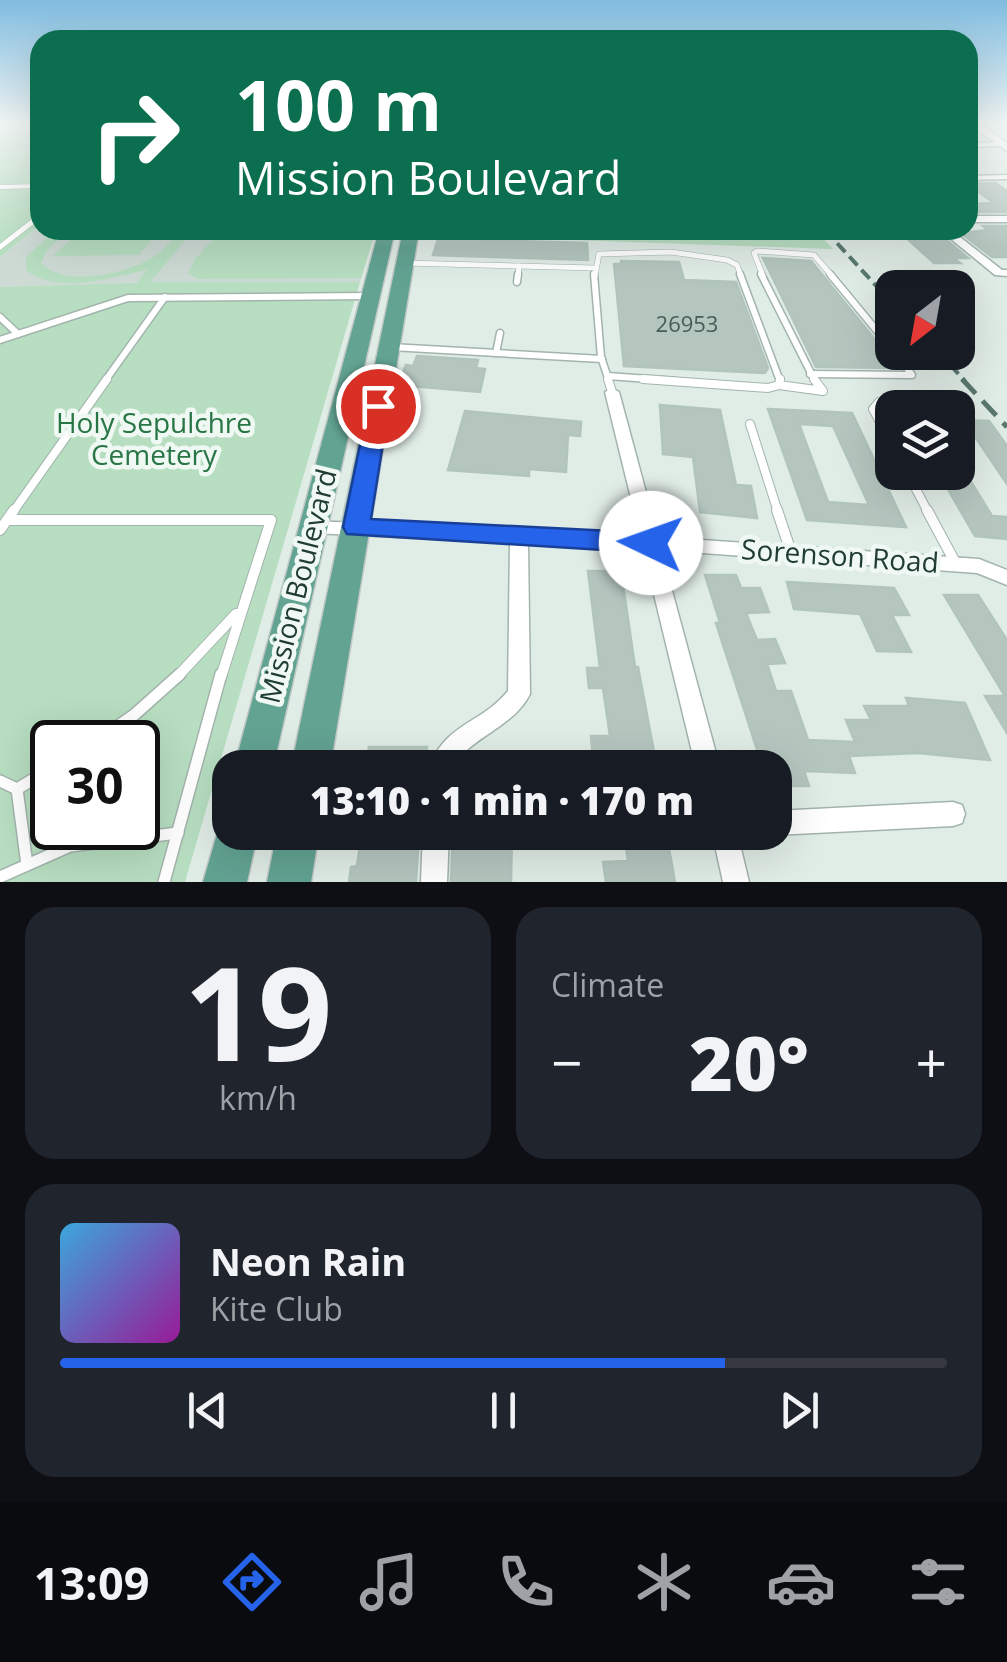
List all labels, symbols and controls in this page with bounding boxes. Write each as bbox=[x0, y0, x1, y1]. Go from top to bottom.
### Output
text: 100 m bbox=[235, 56, 442, 152]
icon: right bbox=[70, 70, 200, 200]
text: Mission Boulevard bbox=[235, 147, 621, 208]
north arrow bbox=[875, 270, 975, 370]
map controls bbox=[875, 270, 975, 490]
house number: 26953 bbox=[656, 308, 718, 338]
pin bbox=[336, 364, 421, 449]
icon: arrive bbox=[351, 379, 406, 434]
button: layers bbox=[875, 390, 975, 490]
park label: Holy Sepulchre Cemetery bbox=[56, 403, 252, 473]
street label: Mission Boulevard bbox=[250, 465, 345, 707]
position arrow bbox=[599, 491, 703, 595]
street label: Sorenson Road bbox=[740, 529, 940, 581]
speed limit sign: 30 bbox=[30, 720, 160, 850]
text: 13:10 · 1 min · 170 m bbox=[310, 774, 694, 826]
text: 19 bbox=[184, 922, 332, 1099]
text: Climate bbox=[551, 963, 664, 1006]
text: 20° bbox=[689, 1011, 809, 1113]
text: − bbox=[551, 1024, 582, 1099]
text: + bbox=[916, 1024, 947, 1099]
text: km/h bbox=[219, 1076, 297, 1119]
text: Neon Rain bbox=[210, 1235, 406, 1287]
text: Kite Club bbox=[210, 1287, 343, 1330]
icon: previous bbox=[180, 1383, 235, 1438]
icon: pause bbox=[476, 1383, 531, 1438]
icon: next bbox=[772, 1383, 827, 1438]
icon: directions bbox=[217, 1547, 287, 1617]
icon: music bbox=[354, 1547, 424, 1617]
icon: phone bbox=[491, 1547, 561, 1617]
icon: climate bbox=[629, 1547, 699, 1617]
icon: car bbox=[766, 1547, 836, 1617]
icon: filters bbox=[903, 1547, 973, 1617]
text: 13:09 bbox=[34, 1552, 149, 1613]

